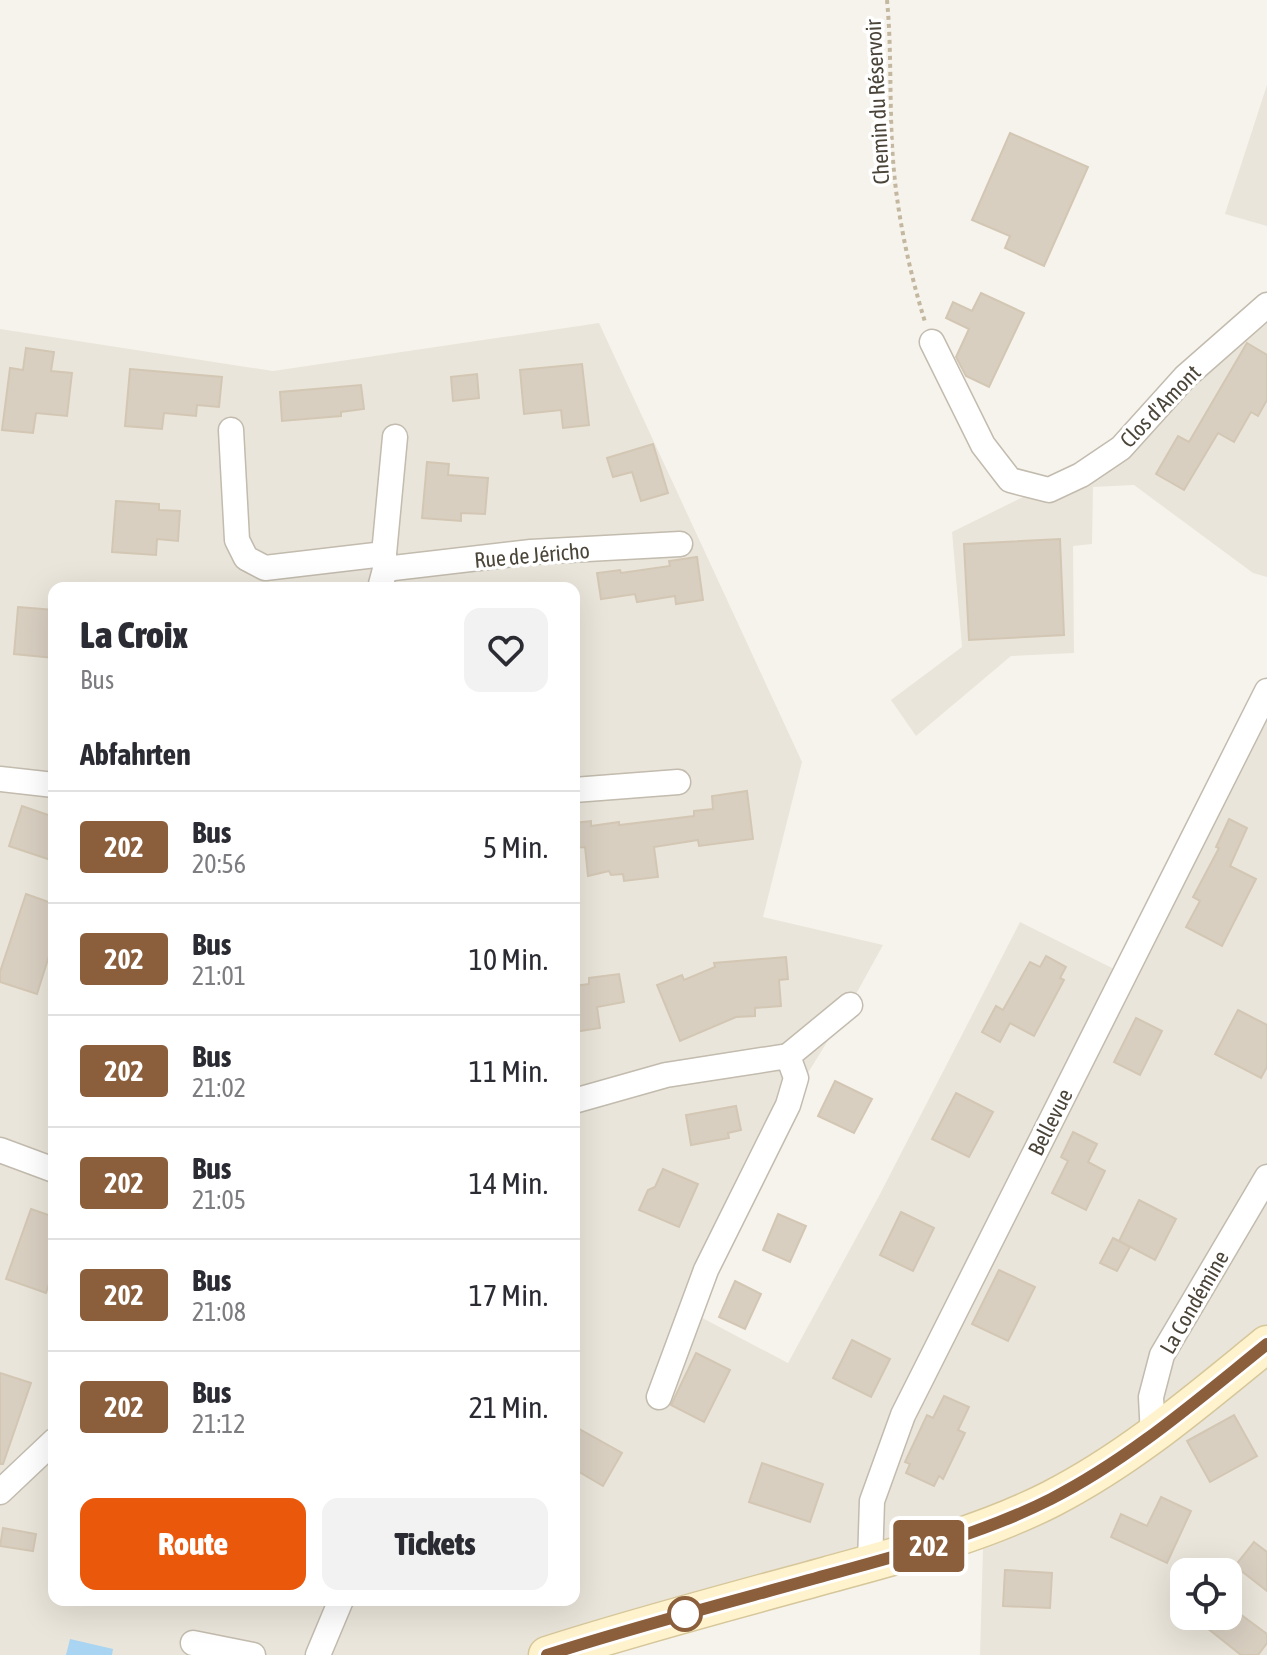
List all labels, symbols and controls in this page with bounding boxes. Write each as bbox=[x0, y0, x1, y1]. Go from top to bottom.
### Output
street label: Chemin du Réservoir bbox=[860, 18, 894, 185]
street label: Clos d'Amont bbox=[1114, 359, 1206, 453]
street label: Rue de Jéricho bbox=[473, 537, 591, 573]
button: heart bbox=[464, 608, 548, 692]
text: La Croix bbox=[80, 613, 188, 656]
text: Bus bbox=[80, 665, 114, 695]
text: Abfahrten bbox=[80, 737, 191, 771]
text: Bus bbox=[192, 815, 231, 849]
text: 5 Min. bbox=[483, 830, 548, 864]
text: 202 bbox=[104, 831, 144, 863]
text: 20:56 bbox=[192, 849, 246, 879]
text: Bus bbox=[192, 927, 231, 961]
text: 10 Min. bbox=[469, 942, 548, 976]
text: 202 bbox=[104, 943, 144, 975]
text: 21:01 bbox=[192, 961, 246, 991]
text: Bus bbox=[192, 1039, 231, 1073]
text: 11 Min. bbox=[469, 1054, 548, 1088]
text: 202 bbox=[104, 1055, 144, 1087]
text: 21:02 bbox=[192, 1073, 246, 1103]
street label: Bellevue bbox=[1022, 1084, 1078, 1160]
text: Bus bbox=[192, 1151, 231, 1185]
text: 14 Min. bbox=[469, 1166, 548, 1200]
text: 202 bbox=[104, 1167, 144, 1199]
text: 21:05 bbox=[192, 1185, 246, 1215]
street label: La Condémine bbox=[1154, 1246, 1234, 1358]
text: Bus bbox=[192, 1263, 231, 1297]
text: 17 Min. bbox=[469, 1278, 548, 1312]
text: 202 bbox=[104, 1279, 144, 1311]
text: 21:08 bbox=[192, 1297, 246, 1327]
text: Bus bbox=[192, 1375, 231, 1409]
text: 21 Min. bbox=[469, 1390, 548, 1424]
text: 202 bbox=[104, 1391, 144, 1423]
text: 21:12 bbox=[192, 1409, 246, 1439]
button: Route bbox=[80, 1498, 306, 1590]
button: Tickets bbox=[322, 1498, 548, 1590]
line badge: 202 bbox=[883, 1520, 975, 1572]
text: 202 bbox=[909, 1530, 949, 1562]
map controls bbox=[1170, 1558, 1242, 1630]
button: locate bbox=[1170, 1558, 1242, 1630]
unlabelled marker bbox=[668, 1597, 702, 1631]

